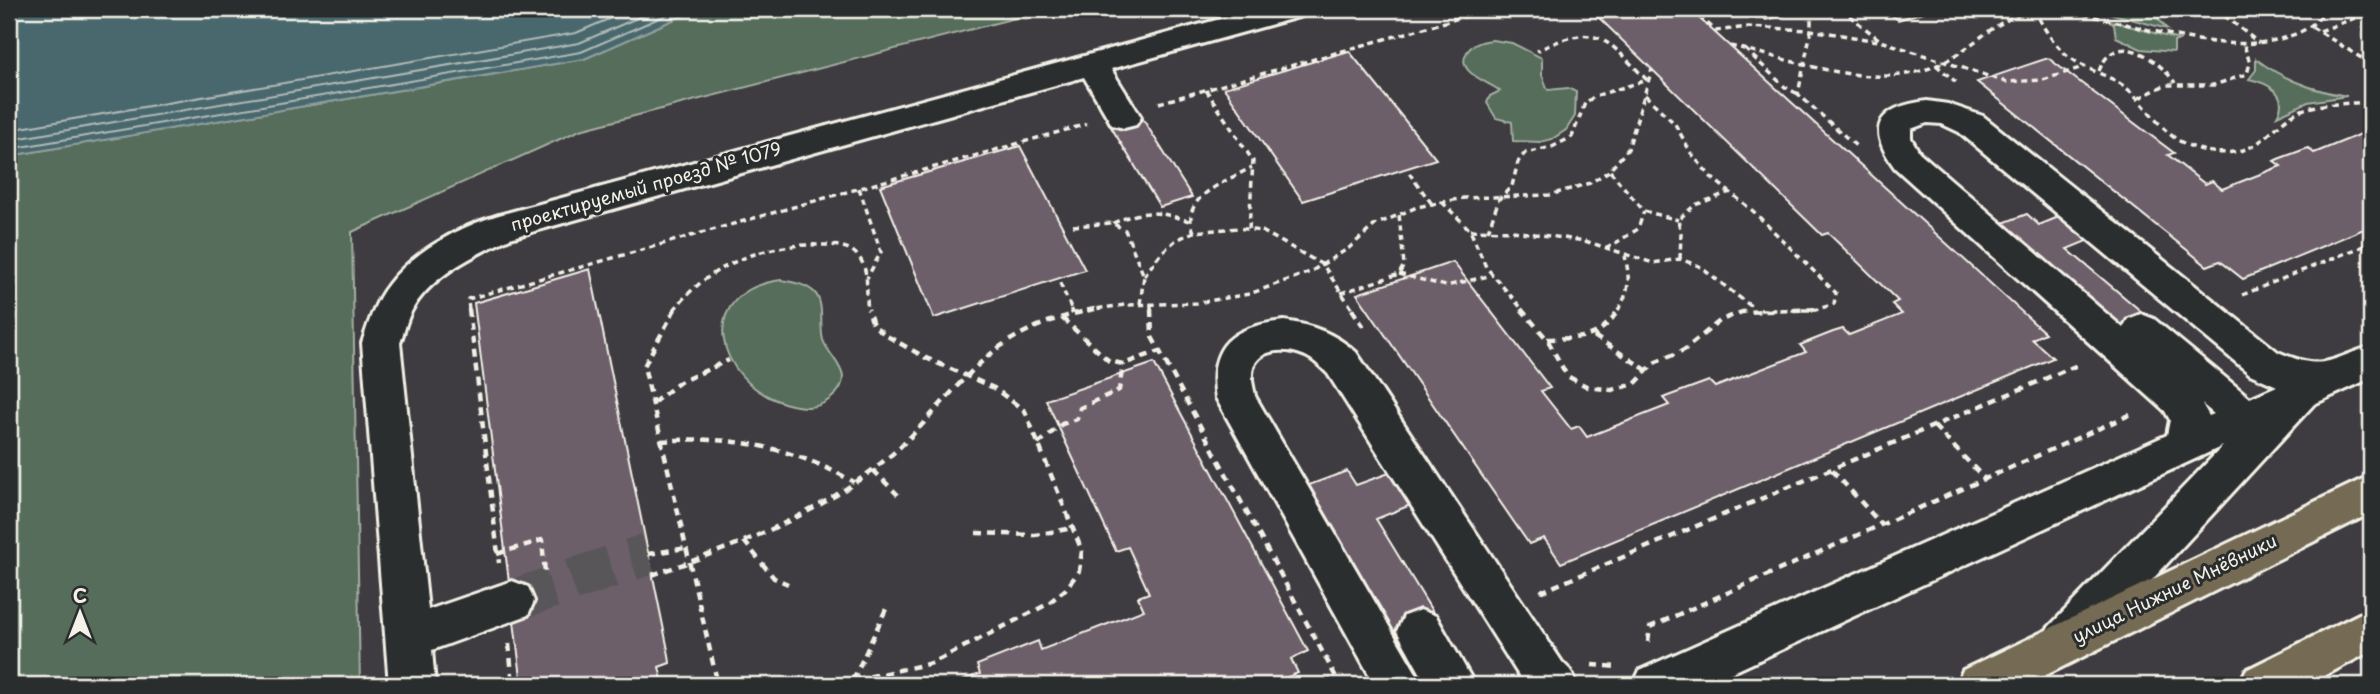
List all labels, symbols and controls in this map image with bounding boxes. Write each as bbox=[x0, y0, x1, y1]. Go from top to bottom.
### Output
street label: проектируемый проезд № 1079 bbox=[507, 134, 784, 237]
street label: улица Нижние Мнёвники bbox=[2067, 526, 2281, 649]
north arrow bbox=[46, 578, 116, 648]
text: С bbox=[73, 581, 87, 609]

